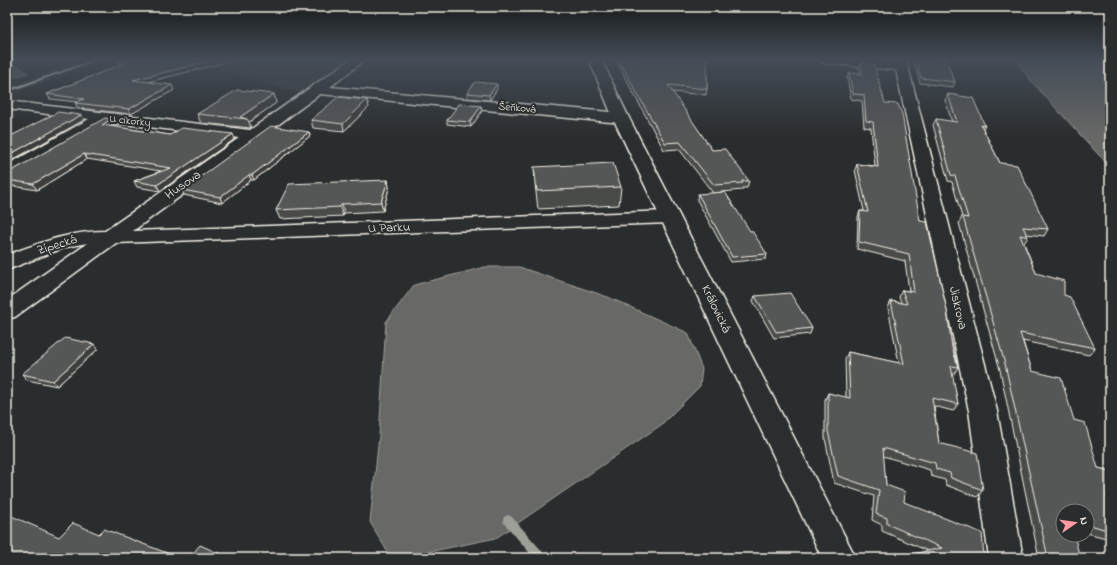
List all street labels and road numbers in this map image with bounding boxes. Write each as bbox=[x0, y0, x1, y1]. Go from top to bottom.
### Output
street label: Šeříková bbox=[498, 98, 537, 118]
street label: U cikorky bbox=[108, 111, 151, 132]
street label: Husova bbox=[161, 166, 205, 204]
street label: U Parku bbox=[368, 218, 410, 238]
street label: Zípecká bbox=[35, 230, 80, 260]
street label: Královická bbox=[696, 282, 736, 337]
street label: Jiskrova bbox=[944, 285, 972, 331]

